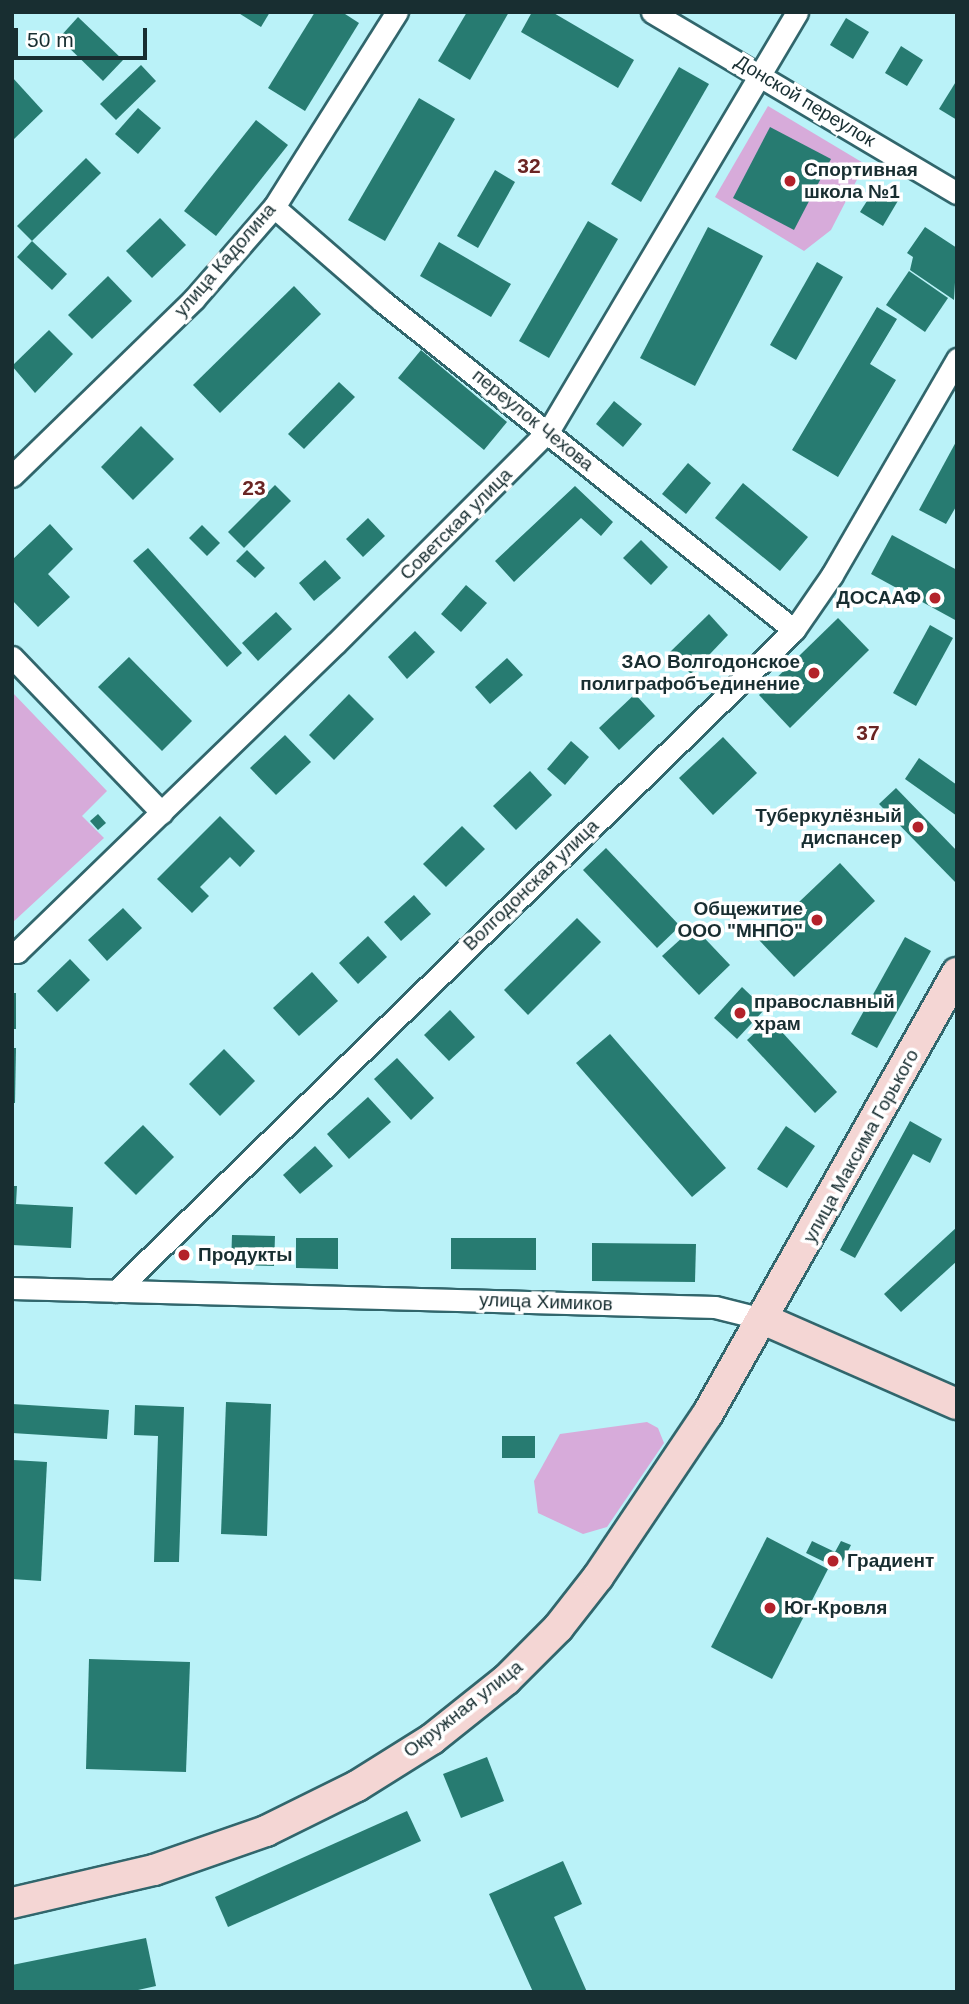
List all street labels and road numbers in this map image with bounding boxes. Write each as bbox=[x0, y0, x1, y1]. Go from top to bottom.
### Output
street label: Донской переулок bbox=[731, 50, 879, 152]
street label: улица Кадолина bbox=[169, 199, 281, 321]
street label: переулок Чехова bbox=[468, 364, 598, 476]
street label: Советская улица bbox=[395, 463, 517, 585]
street label: Волгодонская улица bbox=[459, 815, 603, 955]
street label: улица Максима Горького bbox=[798, 1045, 924, 1247]
street label: улица Химиков bbox=[479, 1288, 613, 1316]
street label: Окружная улица bbox=[399, 1655, 527, 1763]

